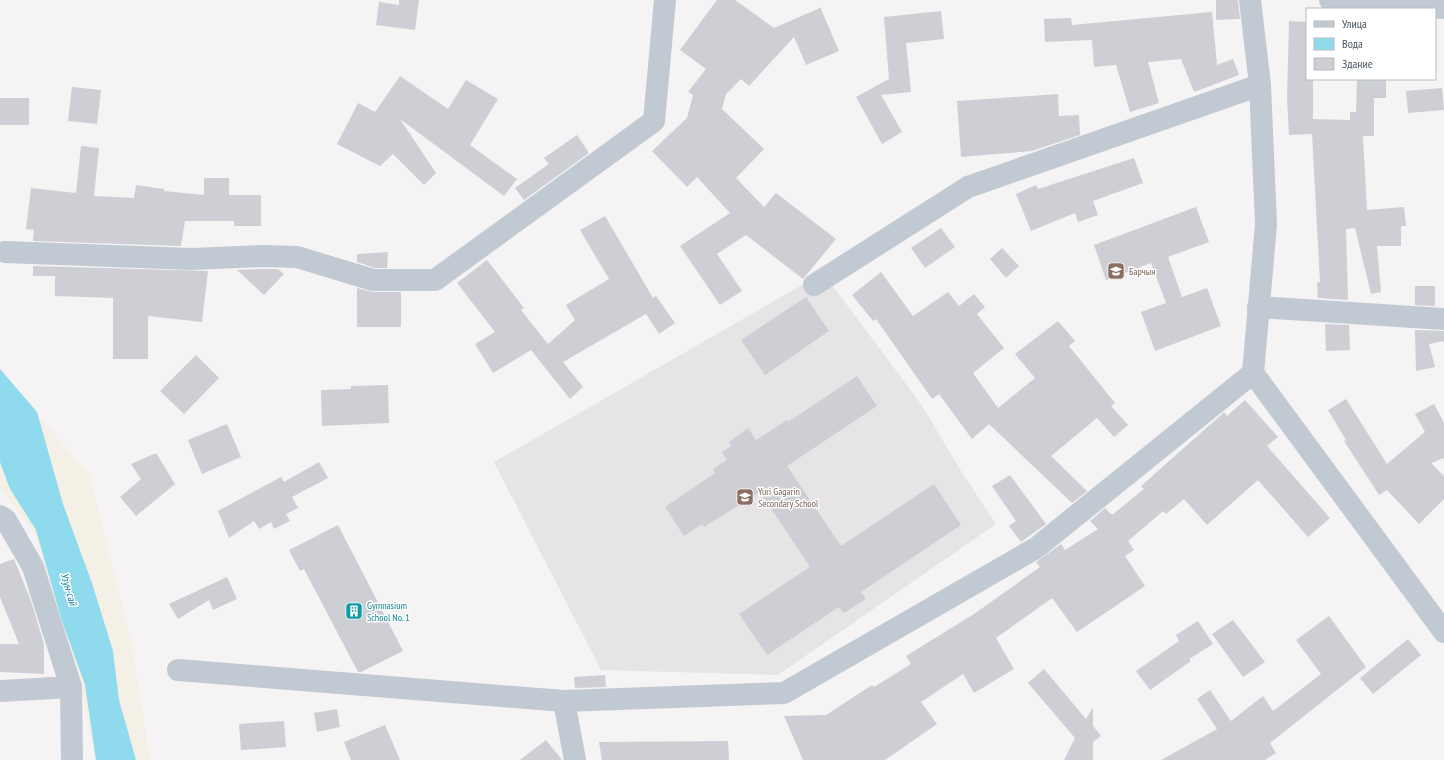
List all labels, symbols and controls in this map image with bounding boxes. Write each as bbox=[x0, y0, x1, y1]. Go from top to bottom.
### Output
legend bbox=[1306, 8, 1436, 80]
text: Улица bbox=[1342, 16, 1367, 31]
text: Вода bbox=[1342, 36, 1363, 51]
text: Здание bbox=[1342, 56, 1373, 71]
school or university icon: Барчын bbox=[1106, 261, 1126, 281]
place label: Барчын bbox=[1129, 265, 1155, 278]
place label: Yuri Gagarin Secondary School bbox=[758, 485, 819, 510]
school or university icon: Yuri Gagarin Secondary School bbox=[735, 487, 755, 507]
water label: Узун-сай bbox=[58, 571, 81, 608]
place label: Gymnasium School No. 1 bbox=[367, 599, 410, 624]
building icon: Gymnasium School No. 1 bbox=[344, 601, 364, 621]

